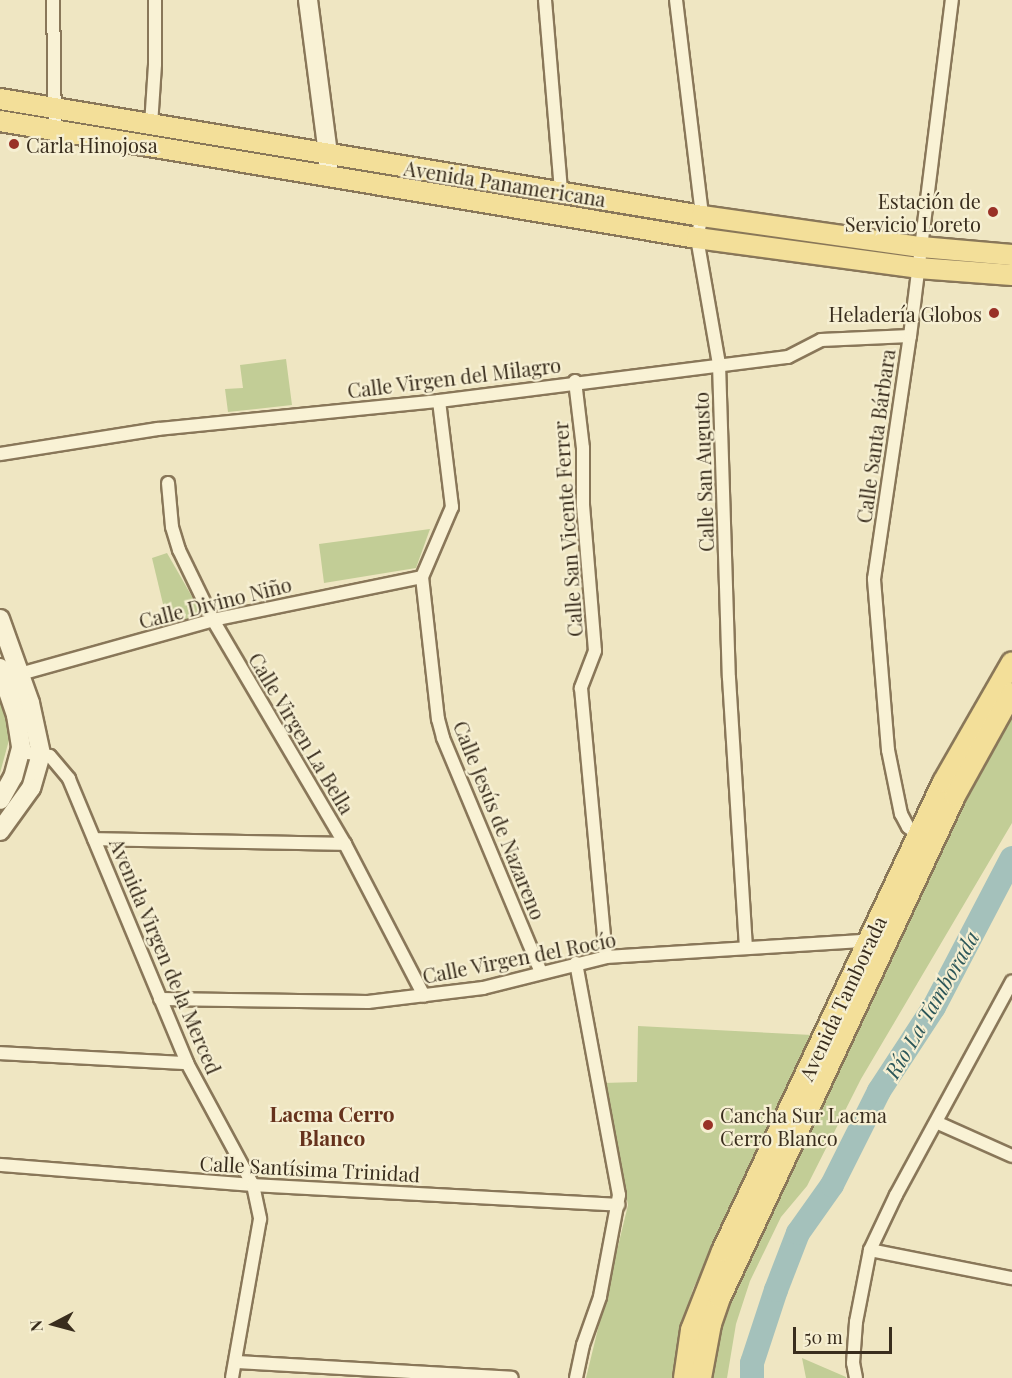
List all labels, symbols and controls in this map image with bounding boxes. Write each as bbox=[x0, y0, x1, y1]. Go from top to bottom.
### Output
place label: Carla Hinojosa bbox=[26, 132, 158, 156]
marker: Carla Hinojosa bbox=[7, 137, 21, 151]
street label: Avenida Panamericana bbox=[402, 155, 608, 211]
place label: Estación de Servicio Loreto bbox=[845, 189, 981, 236]
marker: Estación de Servicio Loreto bbox=[986, 205, 1000, 219]
place label: Heladería Globos bbox=[828, 301, 982, 325]
marker: Heladería Globos bbox=[987, 306, 1001, 320]
street label: Calle Santa Bárbara bbox=[851, 347, 899, 525]
street label: Calle Virgen del Milagro bbox=[346, 352, 562, 402]
street label: Calle San Augusto bbox=[688, 391, 718, 553]
street label: Calle San Vicente Ferrer bbox=[547, 420, 587, 638]
street label: Calle Divino Niño bbox=[136, 571, 294, 633]
street label: Calle Virgen La Bella bbox=[244, 648, 360, 818]
street label: Calle Jesús de Nazareno bbox=[449, 717, 551, 923]
street label: Avenida Virgen de la Merced bbox=[105, 834, 227, 1078]
street label: Avenida Tamborada bbox=[793, 912, 891, 1084]
street label: Calle Virgen del Rocío bbox=[420, 926, 618, 988]
water label: Río La Tamborada bbox=[878, 926, 984, 1082]
district label: Lacma Cerro Blanco bbox=[269, 1100, 395, 1150]
place label: Cancha Sur Lacma Cerro Blanco bbox=[720, 1102, 888, 1149]
marker: Cancha Sur Lacma Cerro Blanco bbox=[701, 1118, 715, 1132]
street label: Calle Santísima Trinidad bbox=[199, 1150, 421, 1186]
north arrow bbox=[24, 1294, 84, 1354]
scale bar bbox=[796, 1315, 895, 1353]
text: N bbox=[25, 1319, 47, 1333]
text: 50 m bbox=[804, 1325, 843, 1349]

